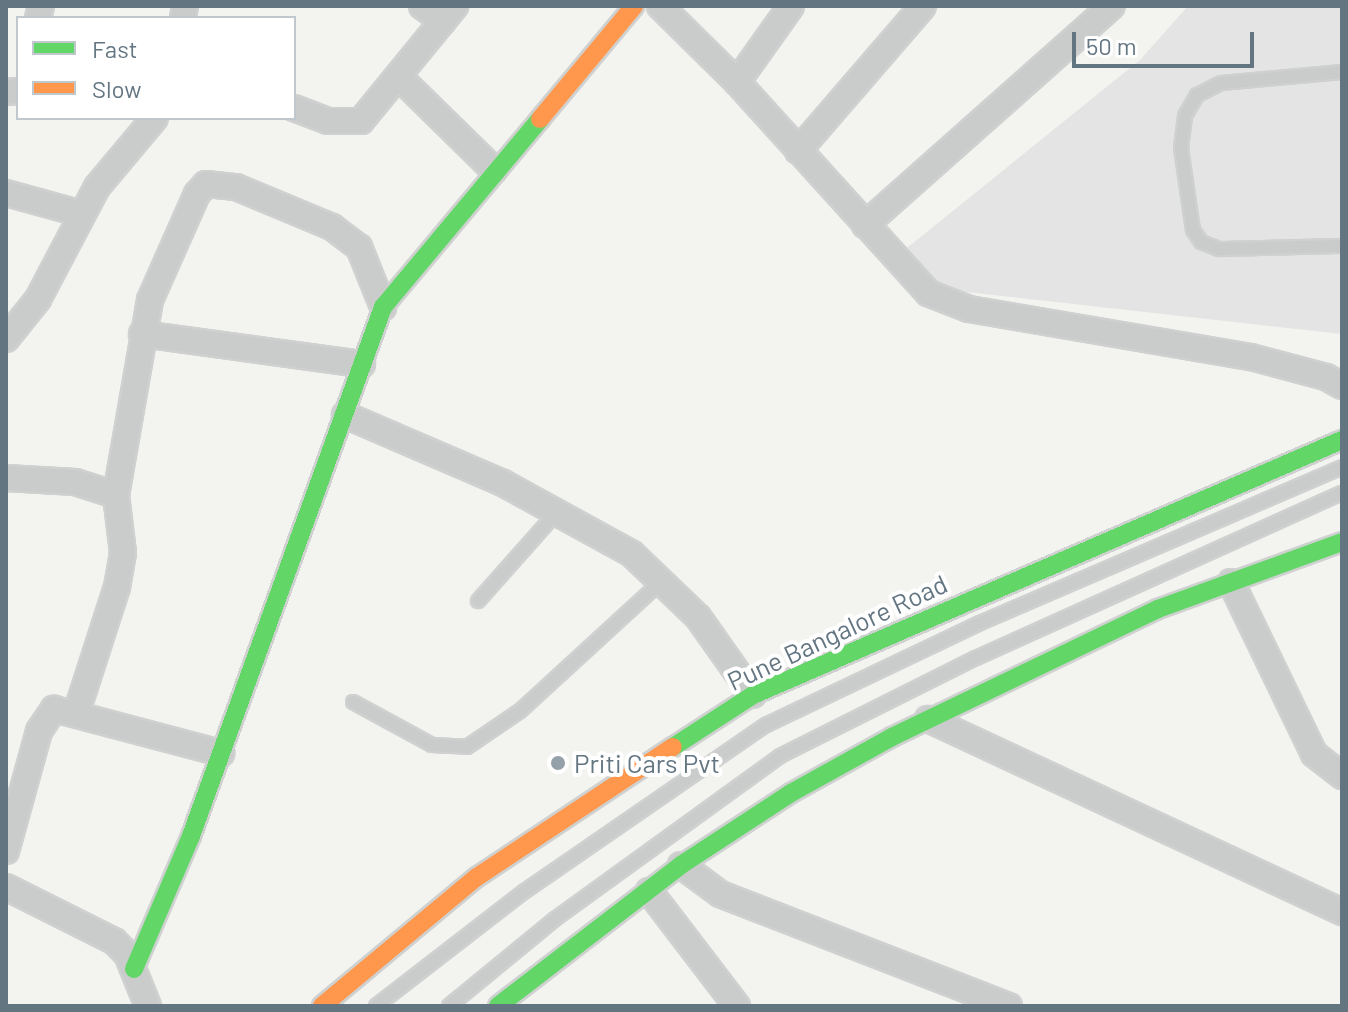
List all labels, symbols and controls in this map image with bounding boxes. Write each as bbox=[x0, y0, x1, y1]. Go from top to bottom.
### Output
legend bbox=[16, 16, 296, 120]
scale bar bbox=[1076, 16, 1258, 66]
text: 50 m bbox=[1086, 31, 1137, 60]
text: Fast bbox=[92, 34, 137, 63]
text: Slow bbox=[92, 74, 141, 103]
street label: Pune Bangalore Road bbox=[722, 567, 952, 697]
place label: Priti Cars Pvt bbox=[574, 747, 720, 779]
marker: Priti Cars Pvt bbox=[549, 754, 567, 772]

